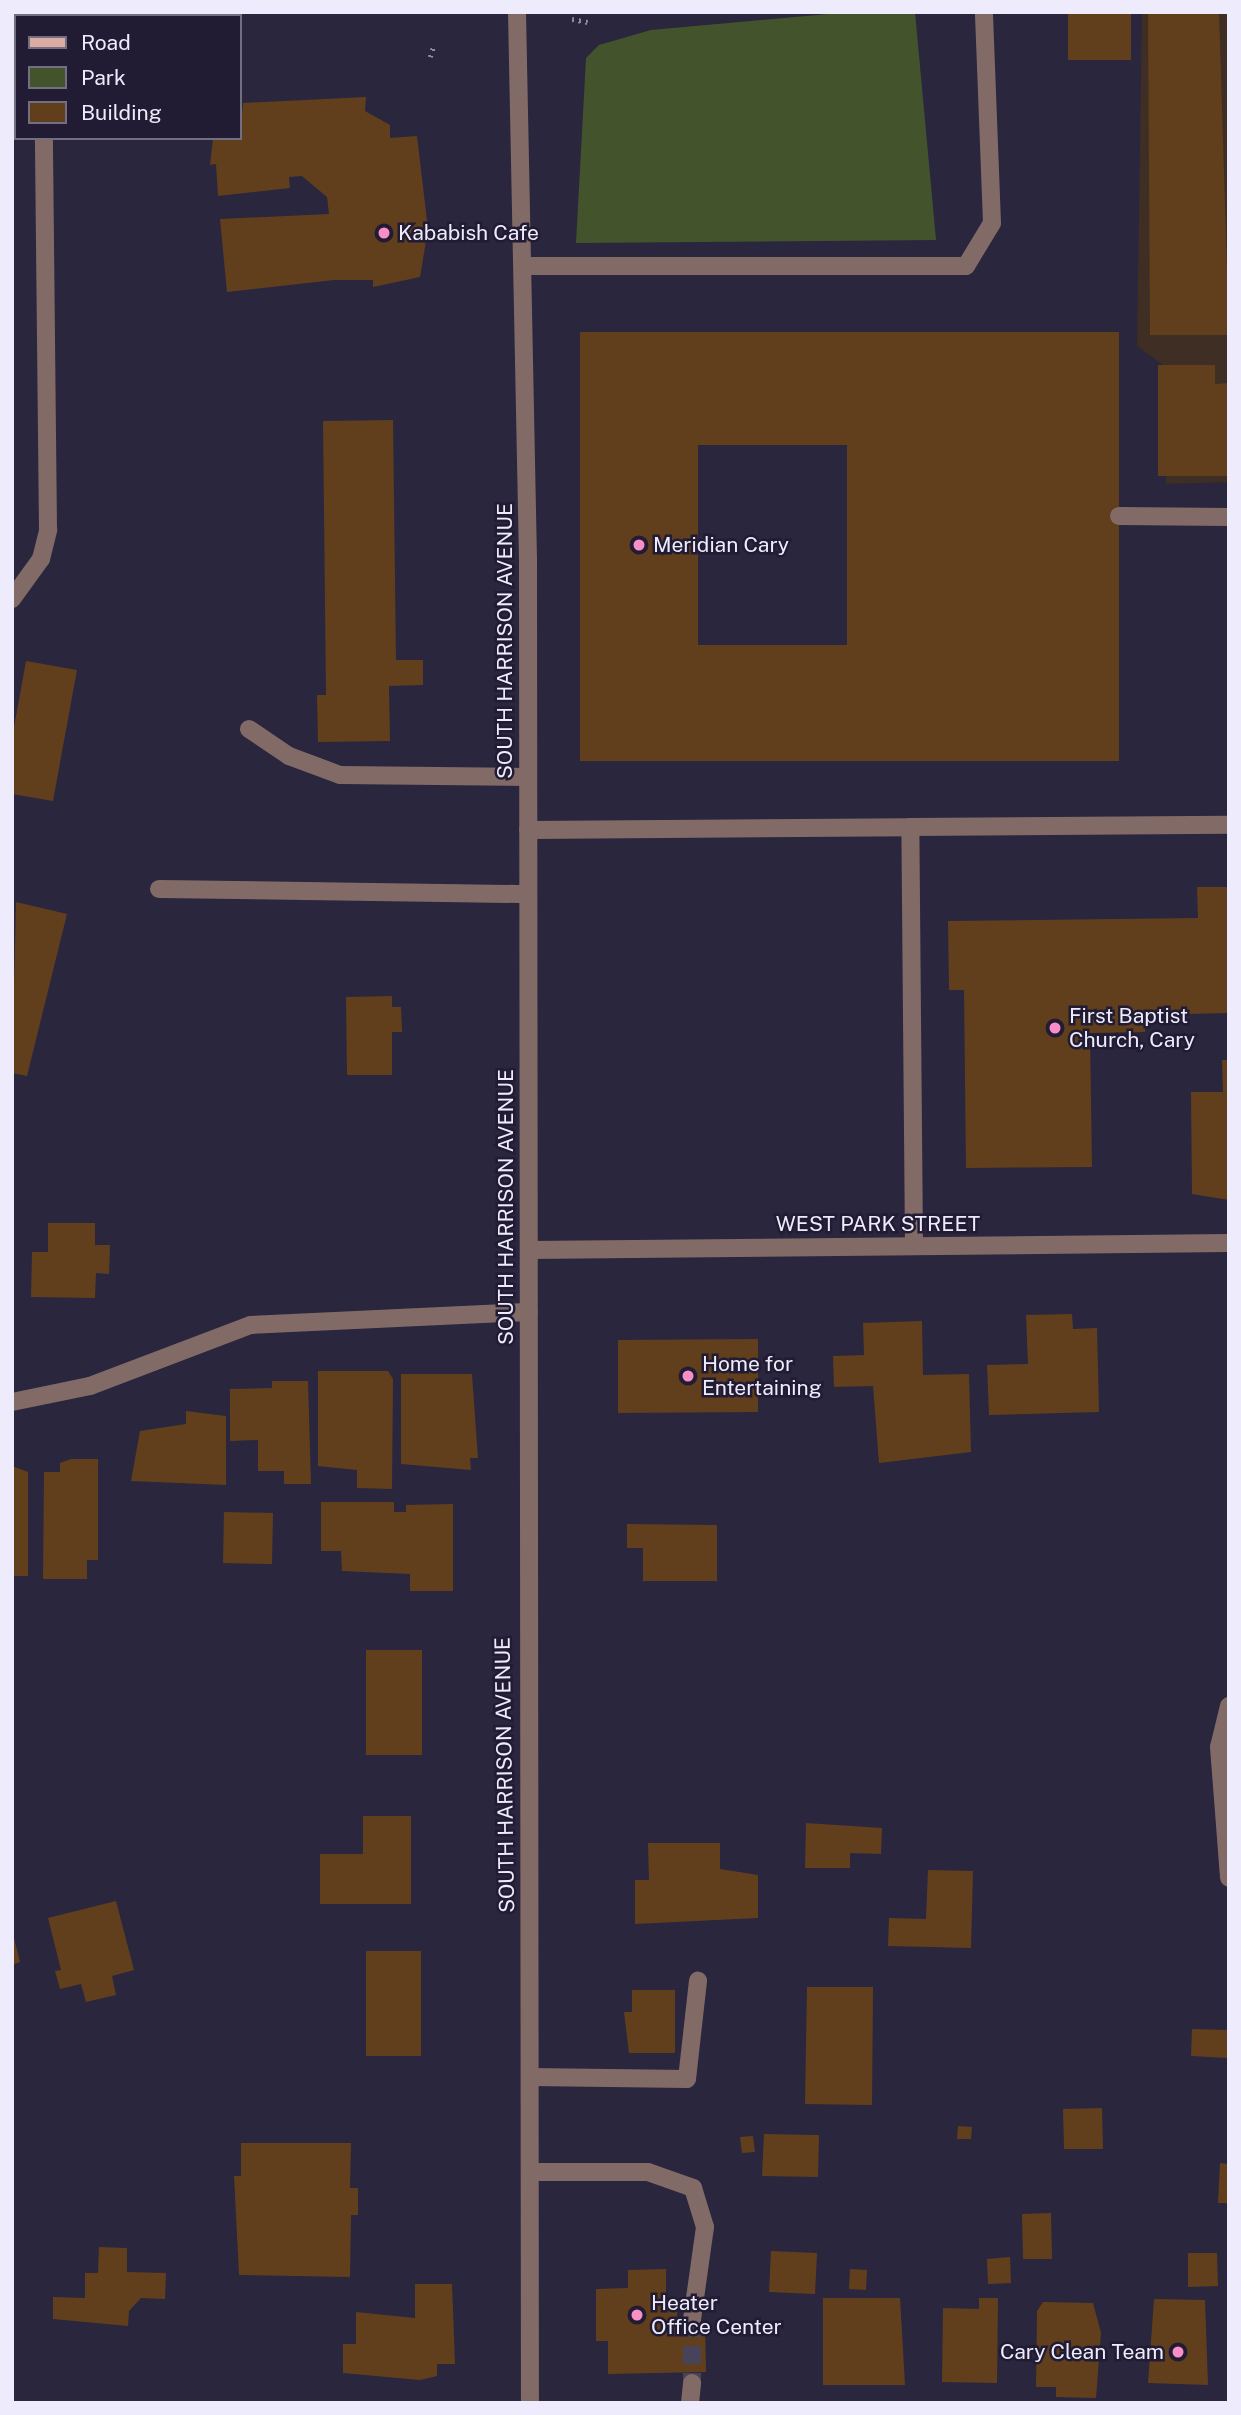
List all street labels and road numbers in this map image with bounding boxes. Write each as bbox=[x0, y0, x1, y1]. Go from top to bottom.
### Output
street label: SOUTH HARRISON AVENUE bbox=[492, 503, 518, 779]
street label: SOUTH HARRISON AVENUE bbox=[493, 1069, 519, 1345]
street label: WEST PARK STREET bbox=[776, 1211, 980, 1237]
street label: SOUTH HARRISON AVENUE bbox=[490, 1637, 520, 1913]

